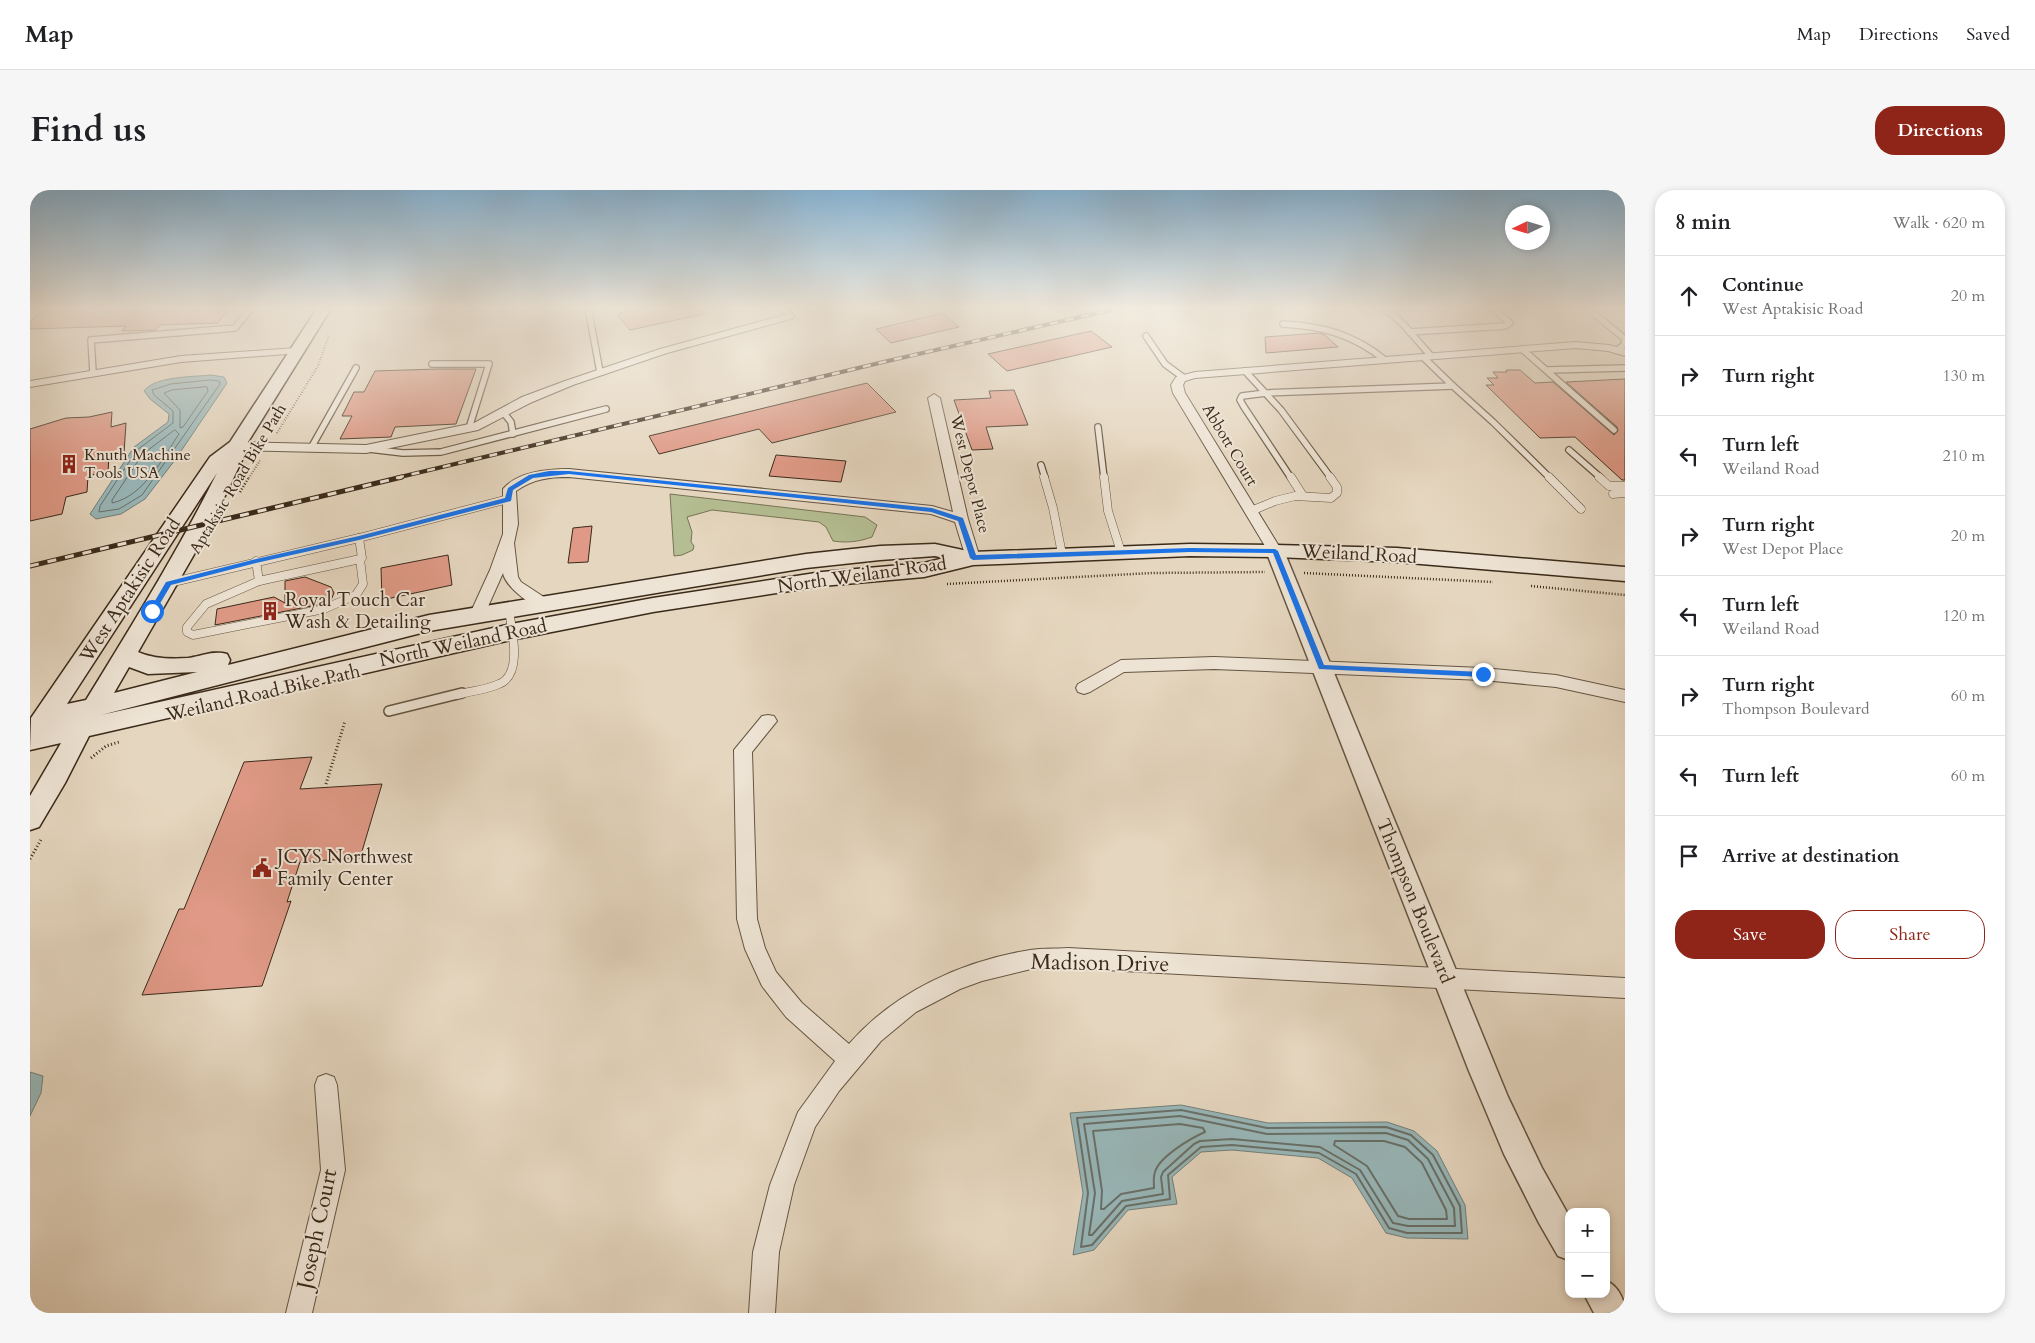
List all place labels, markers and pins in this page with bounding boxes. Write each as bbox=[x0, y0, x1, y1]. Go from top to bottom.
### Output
place label: Knuth Machine Tools USA bbox=[84, 444, 191, 484]
building icon: Knuth Machine Tools USA bbox=[58, 453, 80, 475]
place label: Royal Touch Car Wash & Detailing bbox=[284, 587, 431, 635]
building icon: Royal Touch Car Wash & Detailing bbox=[259, 600, 281, 622]
place label: JCYS Northwest Family Center bbox=[274, 844, 413, 892]
public building icon: JCYS Northwest Family Center bbox=[251, 857, 273, 879]

